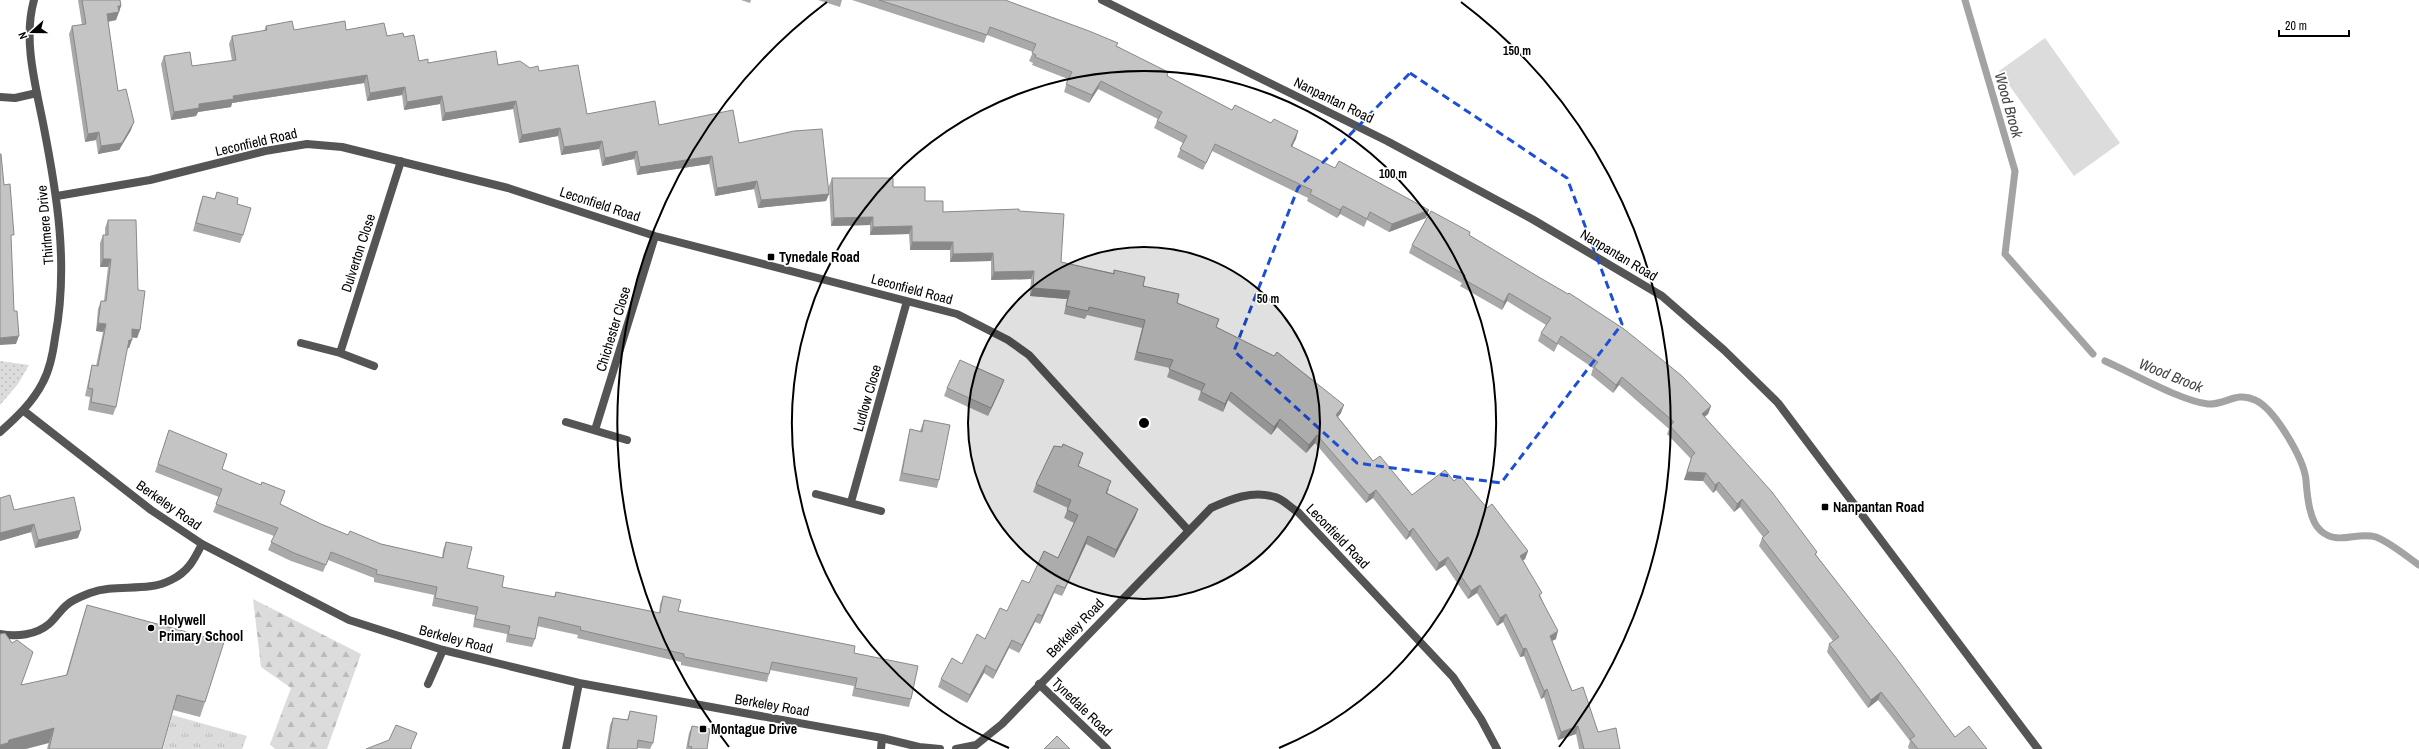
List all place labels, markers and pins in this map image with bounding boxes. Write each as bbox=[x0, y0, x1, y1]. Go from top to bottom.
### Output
place label: Tynedale Road bbox=[779, 248, 860, 266]
marker: Tynedale Road bbox=[766, 252, 776, 262]
centre of rings bbox=[1137, 416, 1151, 430]
place label: Nanpantan Road bbox=[1833, 498, 1924, 516]
marker: Nanpantan Road bbox=[1820, 502, 1830, 512]
place label: Holywell Primary School bbox=[159, 611, 243, 645]
marker: Holywell Primary School bbox=[146, 623, 156, 633]
place label: Montague Drive bbox=[711, 720, 797, 738]
marker: Montague Drive bbox=[698, 724, 708, 734]

